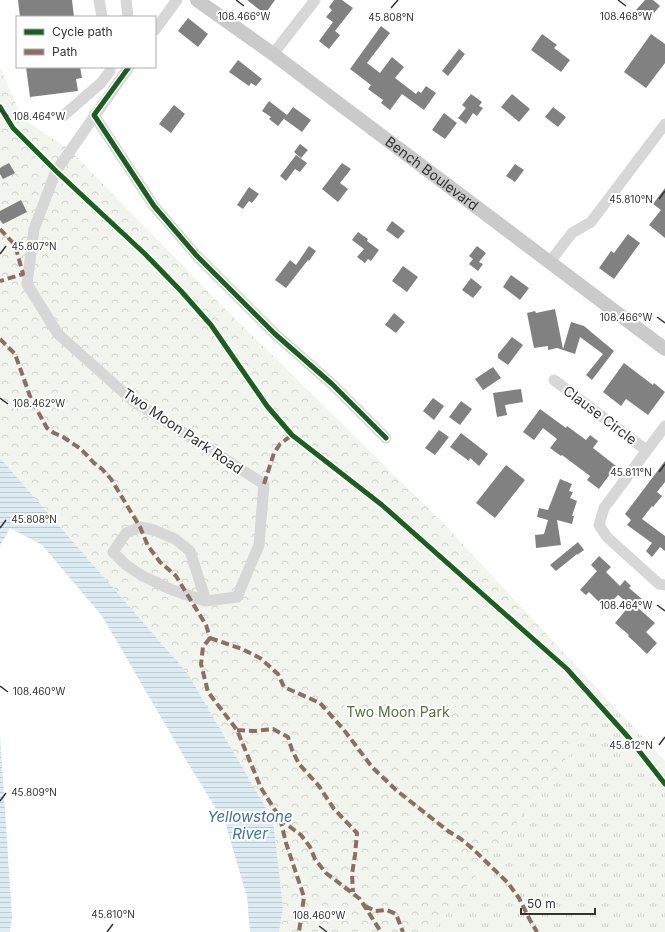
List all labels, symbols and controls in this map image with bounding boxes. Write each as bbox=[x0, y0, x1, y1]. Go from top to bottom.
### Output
text: 108.466°W bbox=[218, 10, 270, 22]
text: 108.468°W bbox=[600, 10, 652, 22]
text: 45.808°N bbox=[368, 11, 414, 23]
legend bbox=[16, 16, 156, 68]
text: Cycle path bbox=[52, 24, 113, 39]
text: Path bbox=[52, 44, 77, 59]
text: 108.464°W bbox=[13, 110, 65, 122]
street label: Bench Boulevard bbox=[382, 133, 482, 214]
text: 45.810°N bbox=[609, 193, 653, 205]
text: 45.807°N bbox=[12, 240, 56, 252]
text: 108.466°W bbox=[600, 311, 652, 323]
street label: Clause Circle bbox=[560, 381, 640, 448]
street label: Two Moon Park Road bbox=[120, 384, 246, 477]
text: 108.462°W bbox=[13, 397, 65, 409]
text: 45.811°N bbox=[610, 466, 652, 478]
text: 45.808°N bbox=[11, 513, 57, 525]
text: 108.464°W bbox=[600, 599, 652, 611]
text: 108.460°W bbox=[13, 685, 65, 697]
park label: Two Moon Park bbox=[346, 703, 450, 720]
text: 45.812°N bbox=[609, 739, 653, 751]
text: 45.809°N bbox=[11, 786, 57, 798]
water label: Yellowstone River bbox=[207, 807, 293, 843]
scale bar bbox=[521, 890, 595, 916]
text: 50 m bbox=[527, 896, 556, 911]
text: 45.810°N bbox=[91, 908, 135, 920]
text: 108.460°W bbox=[293, 909, 345, 921]

